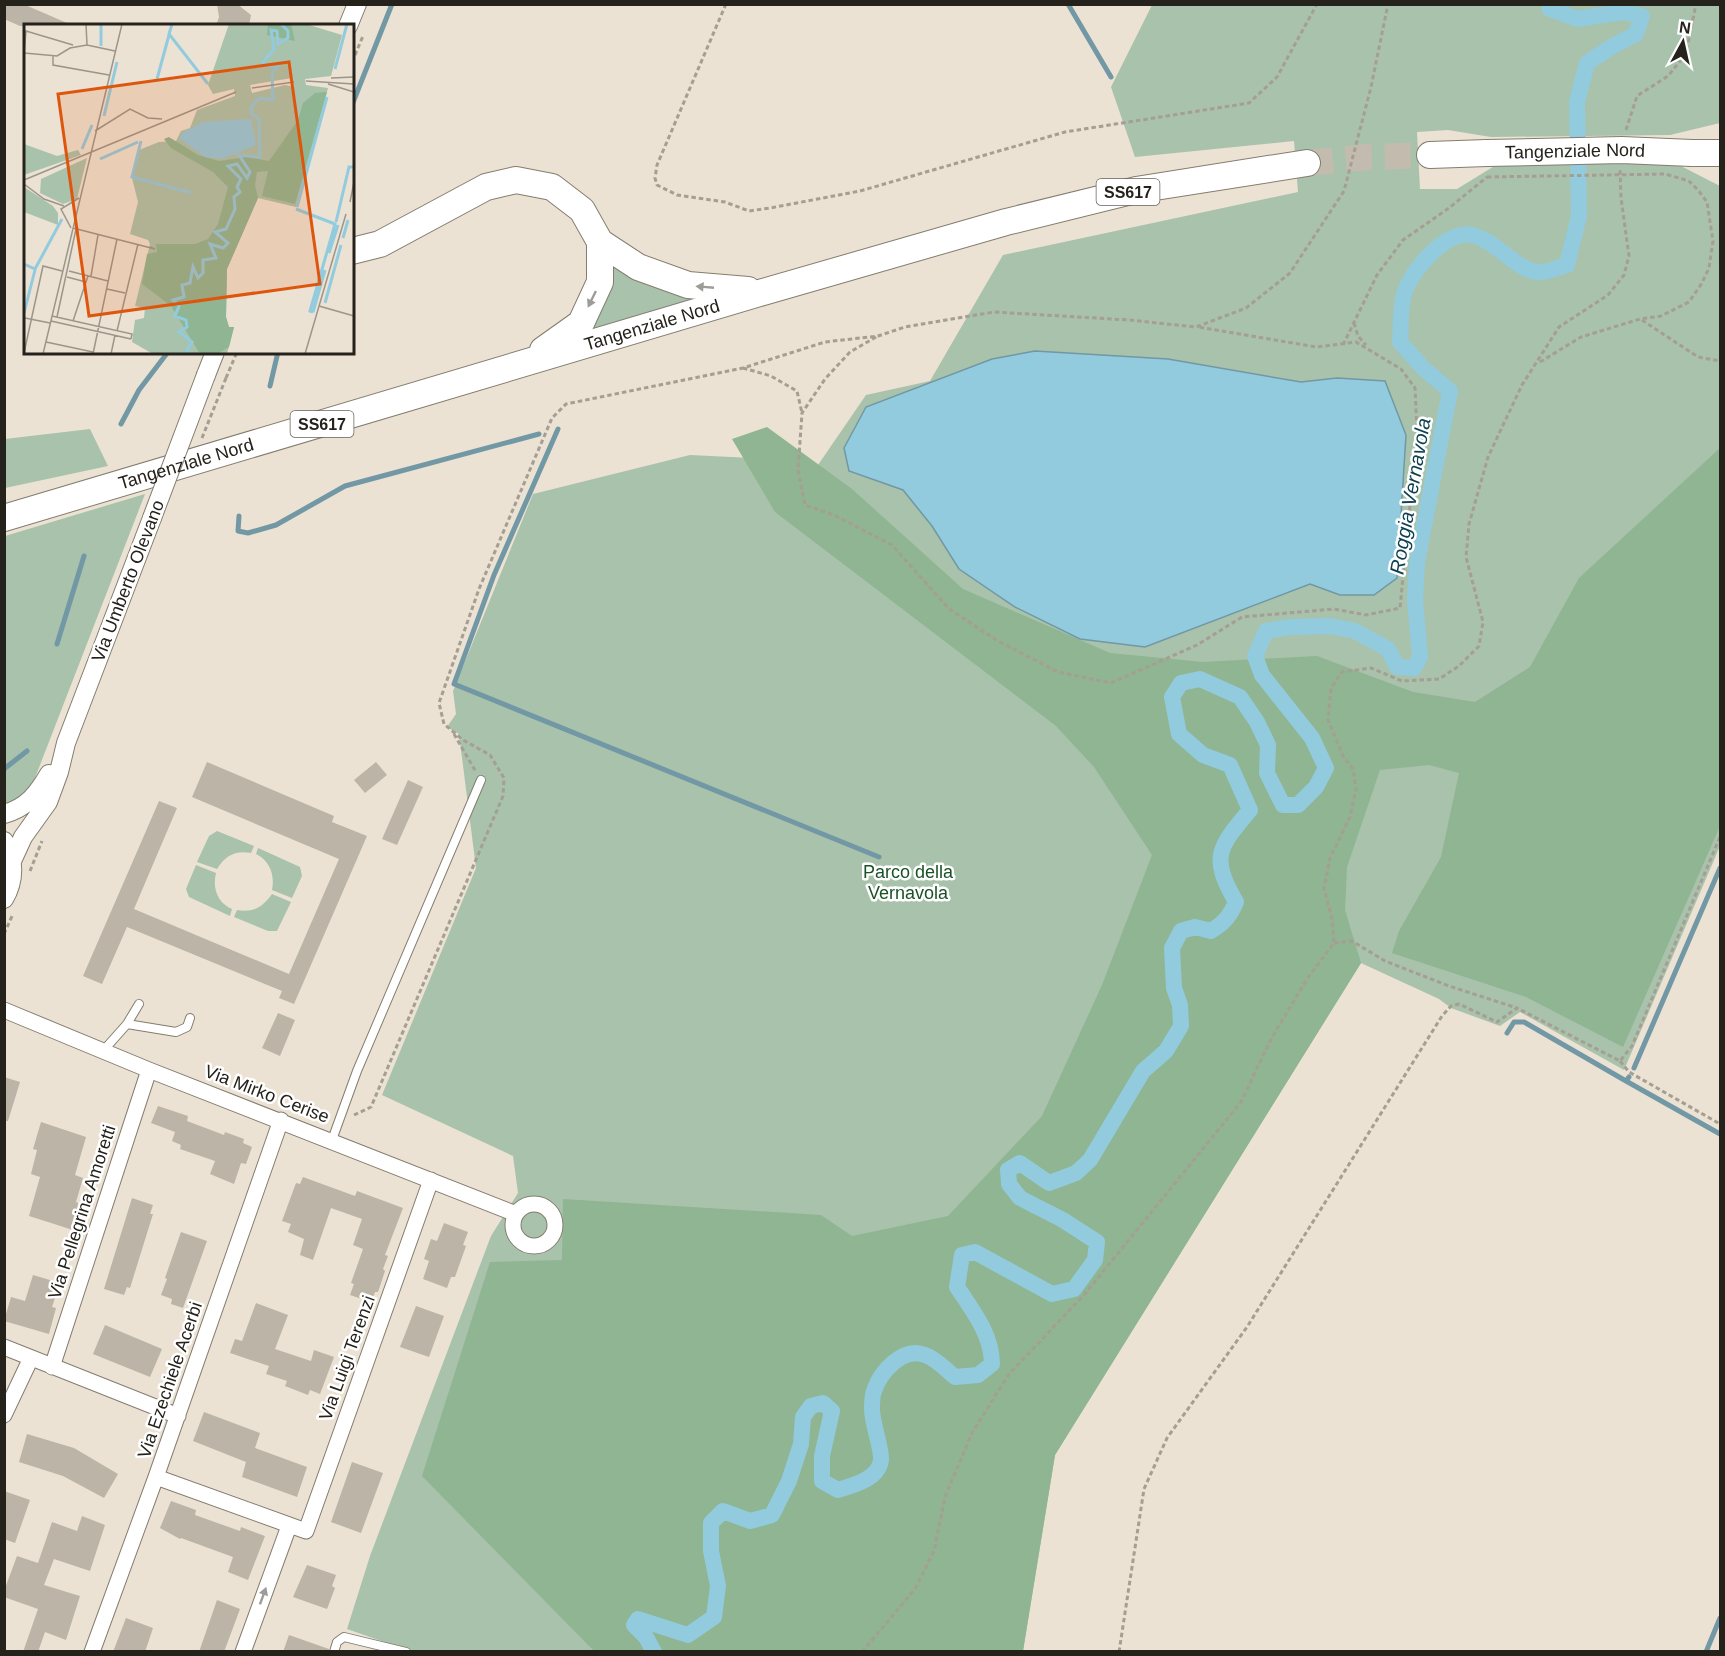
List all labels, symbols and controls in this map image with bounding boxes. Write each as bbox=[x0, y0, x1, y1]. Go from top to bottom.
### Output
north arrow bbox=[1653, 12, 1713, 72]
text: N bbox=[1678, 18, 1692, 37]
inset map bbox=[24, 24, 354, 354]
street label: Tangenziale Nord bbox=[1505, 140, 1645, 163]
road number: SS617 bbox=[1096, 179, 1160, 205]
one-way arrow bbox=[695, 282, 714, 292]
one-way arrow bbox=[588, 290, 597, 307]
street label: Tangenziale Nord bbox=[582, 296, 722, 355]
road number: SS617 bbox=[290, 411, 354, 437]
water label: Roggia Vernavola bbox=[1385, 416, 1435, 576]
street label: Tangenziale Nord bbox=[116, 434, 256, 493]
street label: Via Umberto Olevano bbox=[88, 497, 168, 665]
park label: Parco della Vernavola bbox=[863, 862, 954, 903]
street label: Via Mirko Cerise bbox=[202, 1061, 332, 1127]
street label: Via Pellegrina Amoretti bbox=[44, 1122, 120, 1302]
street label: Via Luigi Terenzi bbox=[315, 1293, 379, 1423]
street label: Via Ezechiele Acerbi bbox=[134, 1299, 206, 1461]
one-way arrow bbox=[258, 1587, 268, 1605]

